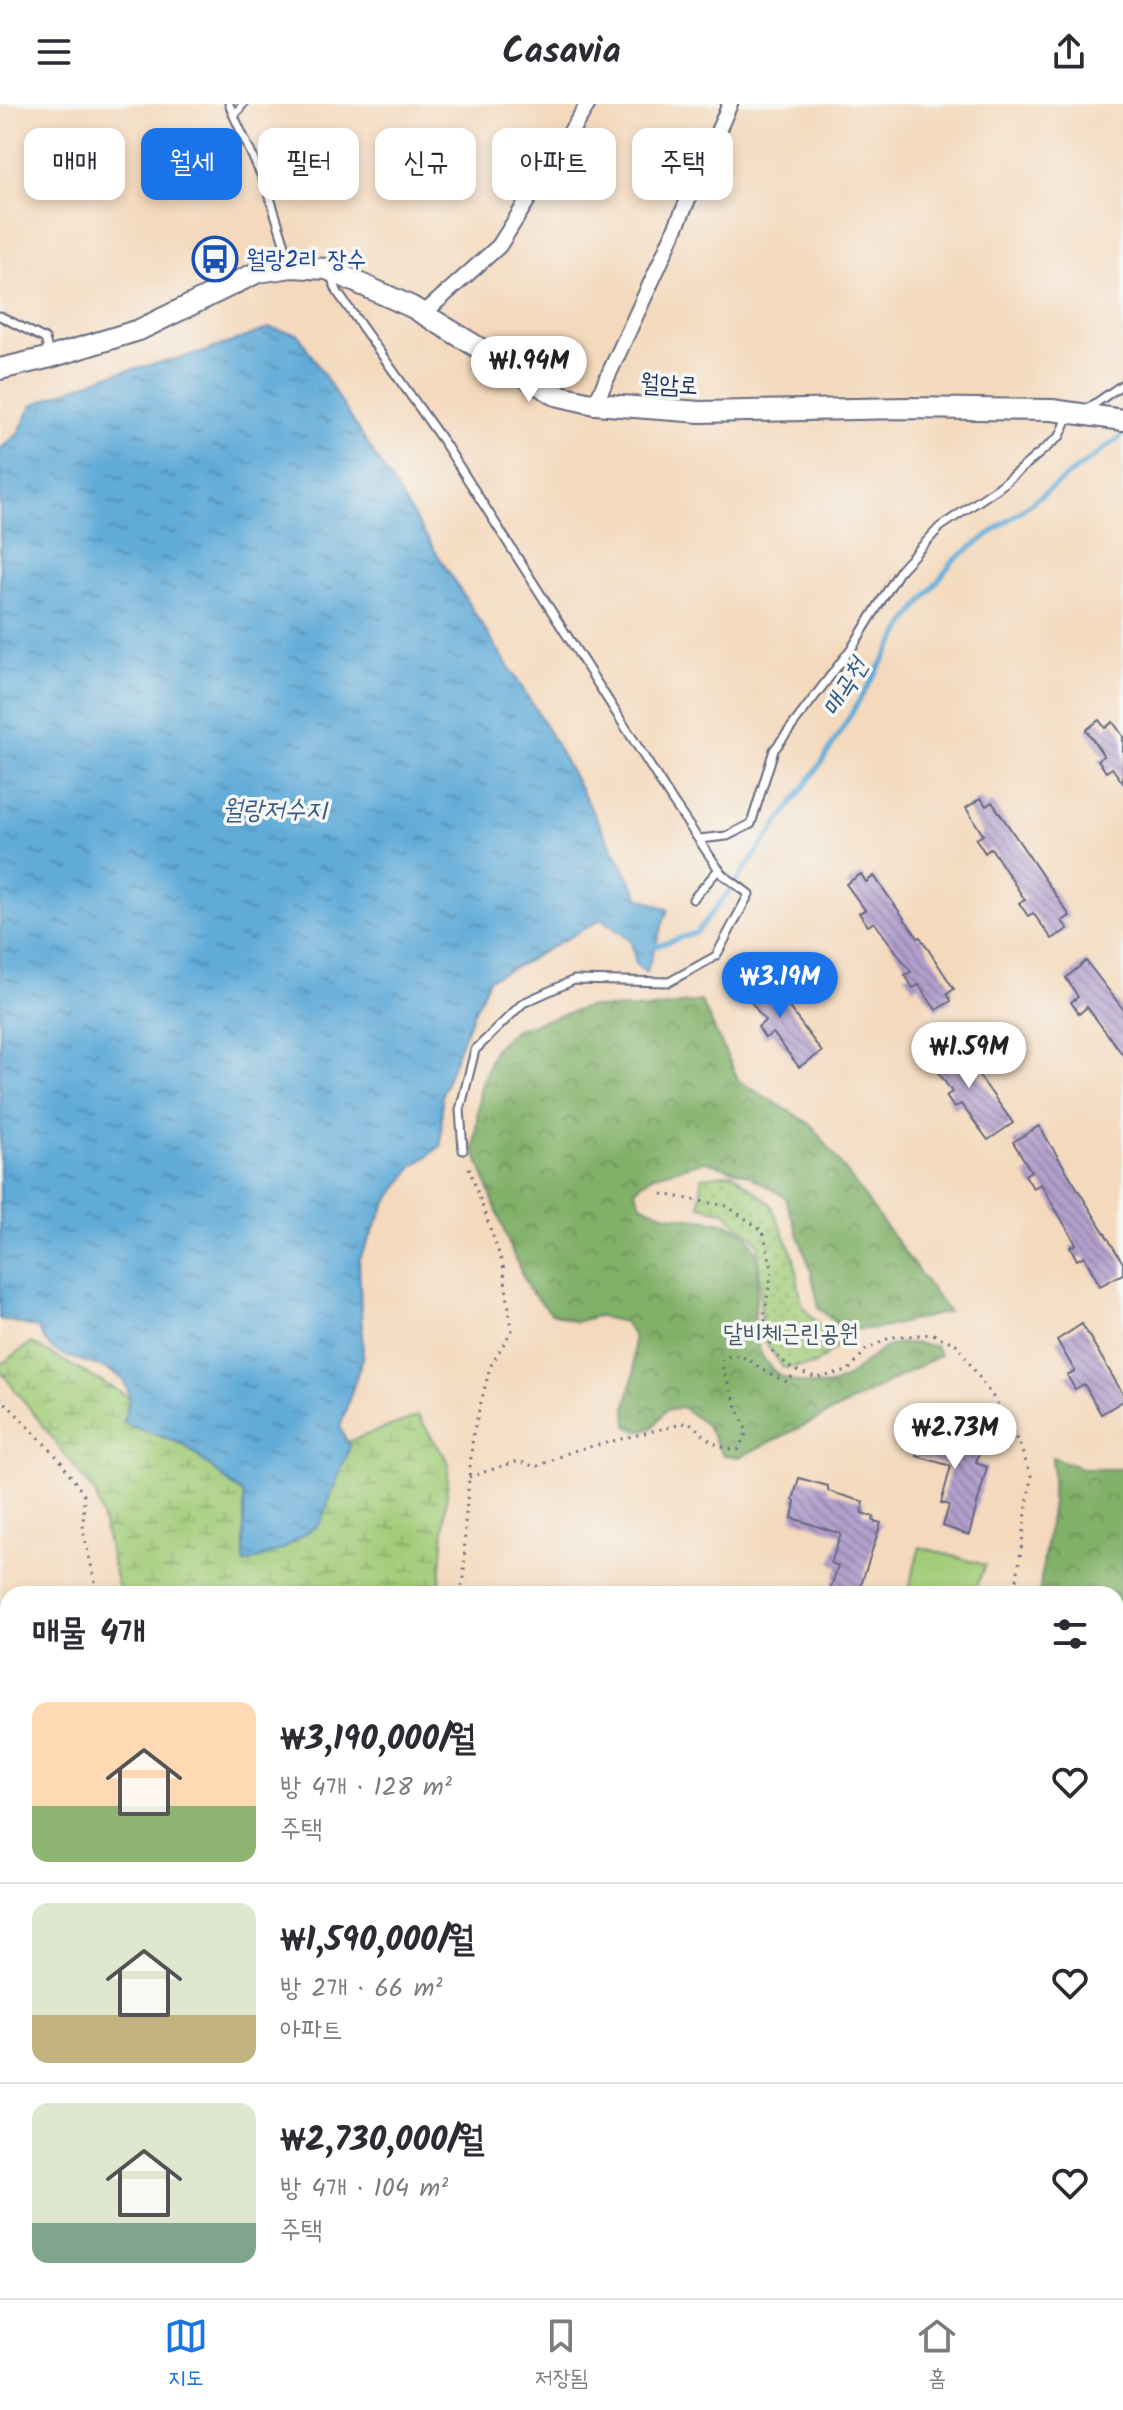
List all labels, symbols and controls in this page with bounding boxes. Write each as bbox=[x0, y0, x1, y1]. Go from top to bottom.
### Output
text: Casavia bbox=[502, 24, 621, 81]
icon: menu bbox=[32, 30, 76, 74]
icon: share bbox=[1047, 30, 1091, 74]
chip: 매매 bbox=[24, 128, 125, 200]
chip: 월세 bbox=[141, 128, 242, 200]
chip: 필터 bbox=[258, 128, 359, 200]
chip: 신규 bbox=[375, 128, 476, 200]
chip: 아파트 bbox=[492, 128, 616, 200]
chip: 주택 bbox=[632, 128, 733, 200]
bus stop icon: 월랑2리 장수 bbox=[191, 235, 239, 283]
place label: 월랑2리 장수 bbox=[246, 241, 366, 280]
pin: ₩1.94M bbox=[464, 336, 594, 404]
text: ₩1.94M bbox=[489, 341, 569, 383]
street label: 월암로 bbox=[639, 365, 699, 406]
water label: 매곡천 bbox=[812, 648, 881, 726]
water label: 월랑저수지 bbox=[222, 790, 329, 832]
pin: ₩3.19M bbox=[715, 952, 845, 1020]
text: ₩3.19M bbox=[740, 957, 820, 999]
pin: ₩1.59M bbox=[904, 1022, 1034, 1090]
text: ₩1.59M bbox=[929, 1027, 1009, 1069]
park label: 달비체근린공원 bbox=[723, 1315, 859, 1354]
pin: ₩2.73M bbox=[890, 1403, 1020, 1471]
text: ₩2.73M bbox=[912, 1408, 998, 1450]
text: 매물 4개 bbox=[32, 1607, 146, 1661]
icon: filters bbox=[1048, 1612, 1092, 1656]
text: ₩3,190,000/월 bbox=[280, 1713, 476, 1767]
icon: home bbox=[96, 1734, 192, 1830]
icon: heart bbox=[1048, 1760, 1092, 1804]
text: 방 4개 · 128 m² bbox=[280, 1767, 452, 1809]
text: 주택 bbox=[280, 1809, 322, 1851]
text: ₩1,590,000/월 bbox=[280, 1914, 475, 1968]
icon: home bbox=[96, 1935, 192, 2031]
icon: heart bbox=[1048, 1961, 1092, 2005]
text: 방 2개 · 66 m² bbox=[280, 1968, 442, 2010]
text: 아파트 bbox=[280, 2010, 343, 2052]
text: ₩2,730,000/월 bbox=[280, 2114, 484, 2168]
icon: home bbox=[96, 2135, 192, 2231]
icon: heart bbox=[1048, 2161, 1092, 2205]
text: 방 4개 · 104 m² bbox=[280, 2168, 448, 2210]
text: 주택 bbox=[280, 2210, 322, 2252]
tab: 지도 bbox=[164, 2314, 208, 2397]
tab: 저장됨 bbox=[535, 2314, 588, 2397]
tab: 홈 bbox=[915, 2314, 959, 2397]

